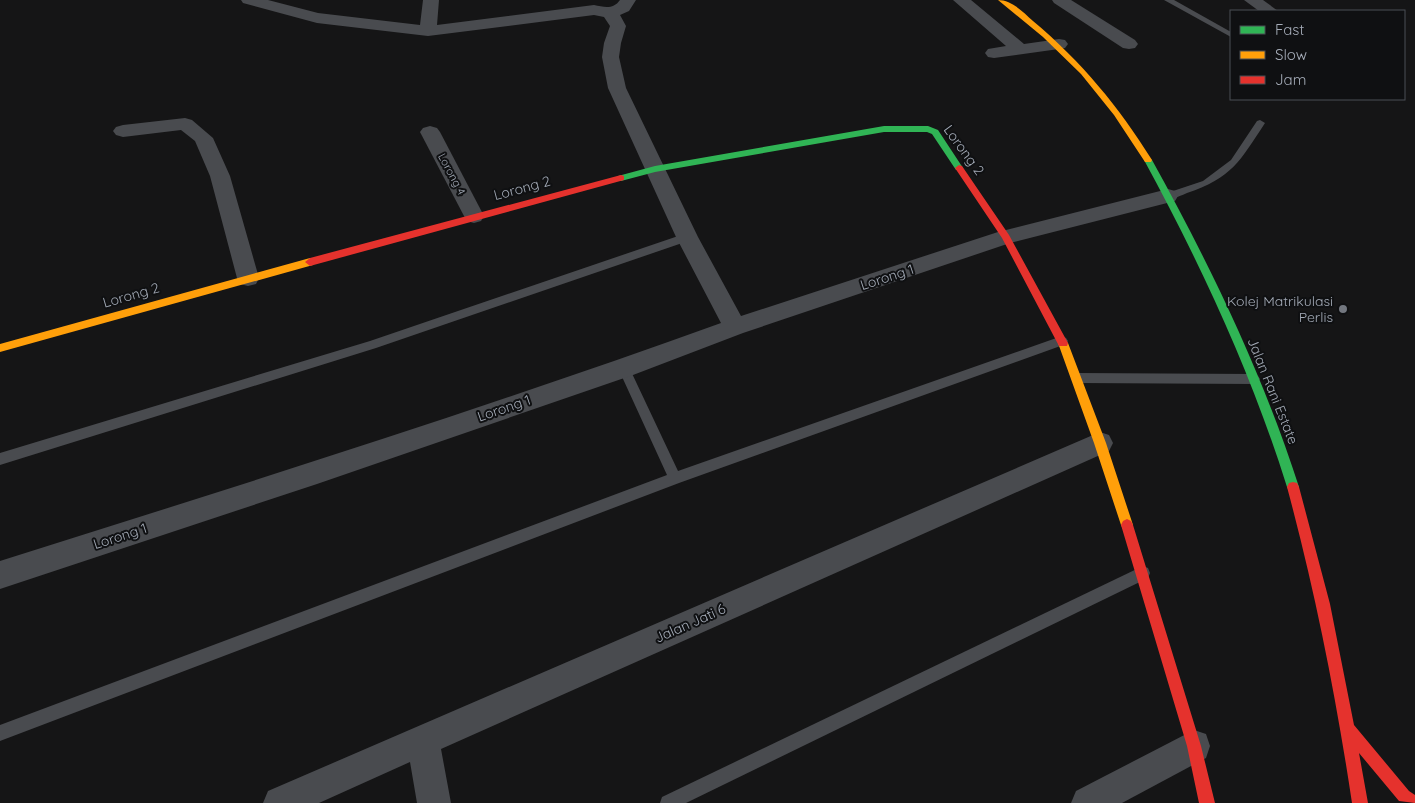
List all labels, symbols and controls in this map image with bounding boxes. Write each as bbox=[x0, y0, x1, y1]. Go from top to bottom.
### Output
legend bbox=[1230, 10, 1405, 100]
text: Fast bbox=[1275, 20, 1304, 39]
text: Slow bbox=[1275, 45, 1307, 64]
text: Jam bbox=[1275, 70, 1306, 89]
street label: Lorong 2 bbox=[940, 121, 988, 179]
street label: Lorong 4 bbox=[435, 151, 469, 197]
street label: Lorong 2 bbox=[492, 172, 552, 204]
street label: Lorong 1 bbox=[858, 260, 916, 294]
street label: Lorong 2 bbox=[101, 278, 162, 312]
place label: Kolej Matrikulasi Perlis bbox=[1227, 292, 1333, 326]
marker: Kolej Matrikulasi Perlis bbox=[1337, 303, 1349, 315]
street label: Jalan Rani Estate bbox=[1243, 335, 1303, 447]
street label: Lorong 1 bbox=[475, 390, 533, 426]
street label: Lorong 1 bbox=[91, 519, 149, 553]
street label: Jalan Jati 6 bbox=[652, 599, 729, 647]

